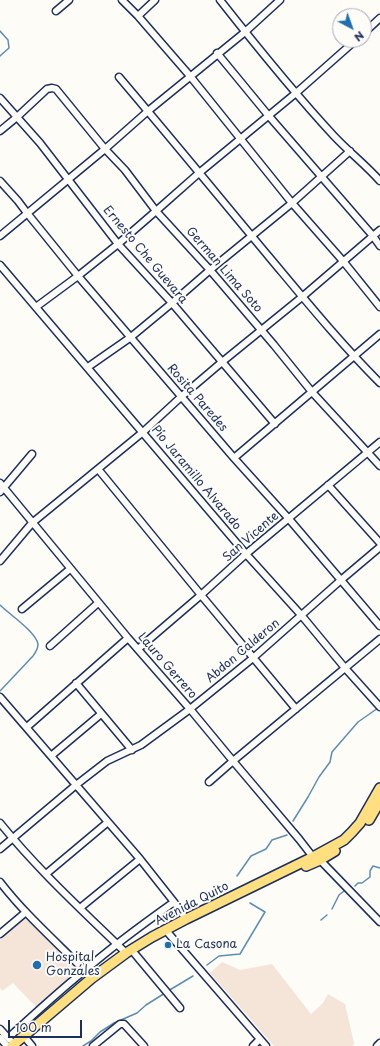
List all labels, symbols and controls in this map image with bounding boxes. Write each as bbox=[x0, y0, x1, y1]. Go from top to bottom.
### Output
north arrow bbox=[332, 8, 372, 48]
text: N bbox=[351, 27, 368, 46]
street label: Ernesto Che Guevara bbox=[100, 203, 190, 307]
street label: German Lima Soto bbox=[183, 224, 265, 316]
street label: Rosita Paredes bbox=[164, 361, 230, 435]
street label: Pío Jaramillo Alvarado bbox=[148, 423, 244, 533]
street label: San Vicente bbox=[220, 509, 282, 565]
street label: Abdon Calderon bbox=[203, 616, 283, 686]
street label: Lauro Gerrero bbox=[134, 630, 200, 702]
street label: Avenida Quito bbox=[153, 879, 231, 929]
place label: La Casona bbox=[176, 938, 237, 952]
marker: La Casona bbox=[163, 940, 173, 950]
place label: Hospital Gonzáles bbox=[46, 951, 100, 979]
marker: Hospital Gonzáles bbox=[31, 959, 43, 971]
scale bar bbox=[10, 1012, 84, 1038]
text: 100 m bbox=[15, 1018, 52, 1036]

